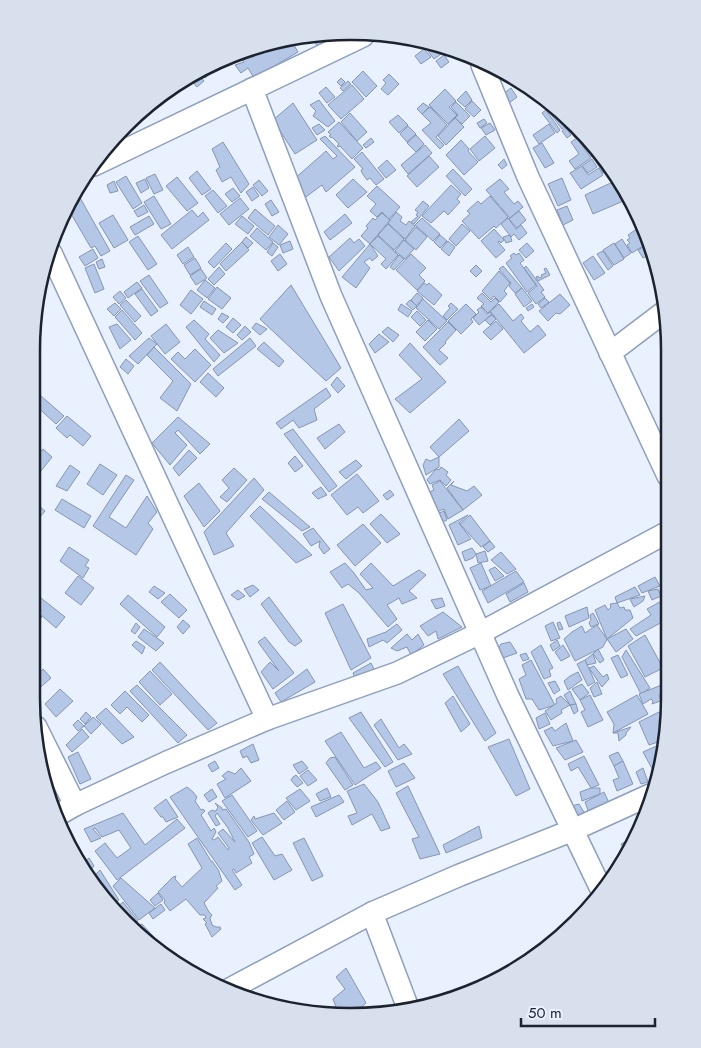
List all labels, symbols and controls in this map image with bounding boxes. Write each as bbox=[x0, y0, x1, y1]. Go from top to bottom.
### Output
scale bar bbox=[521, 996, 655, 1028]
text: 50 m bbox=[528, 1002, 562, 1024]

